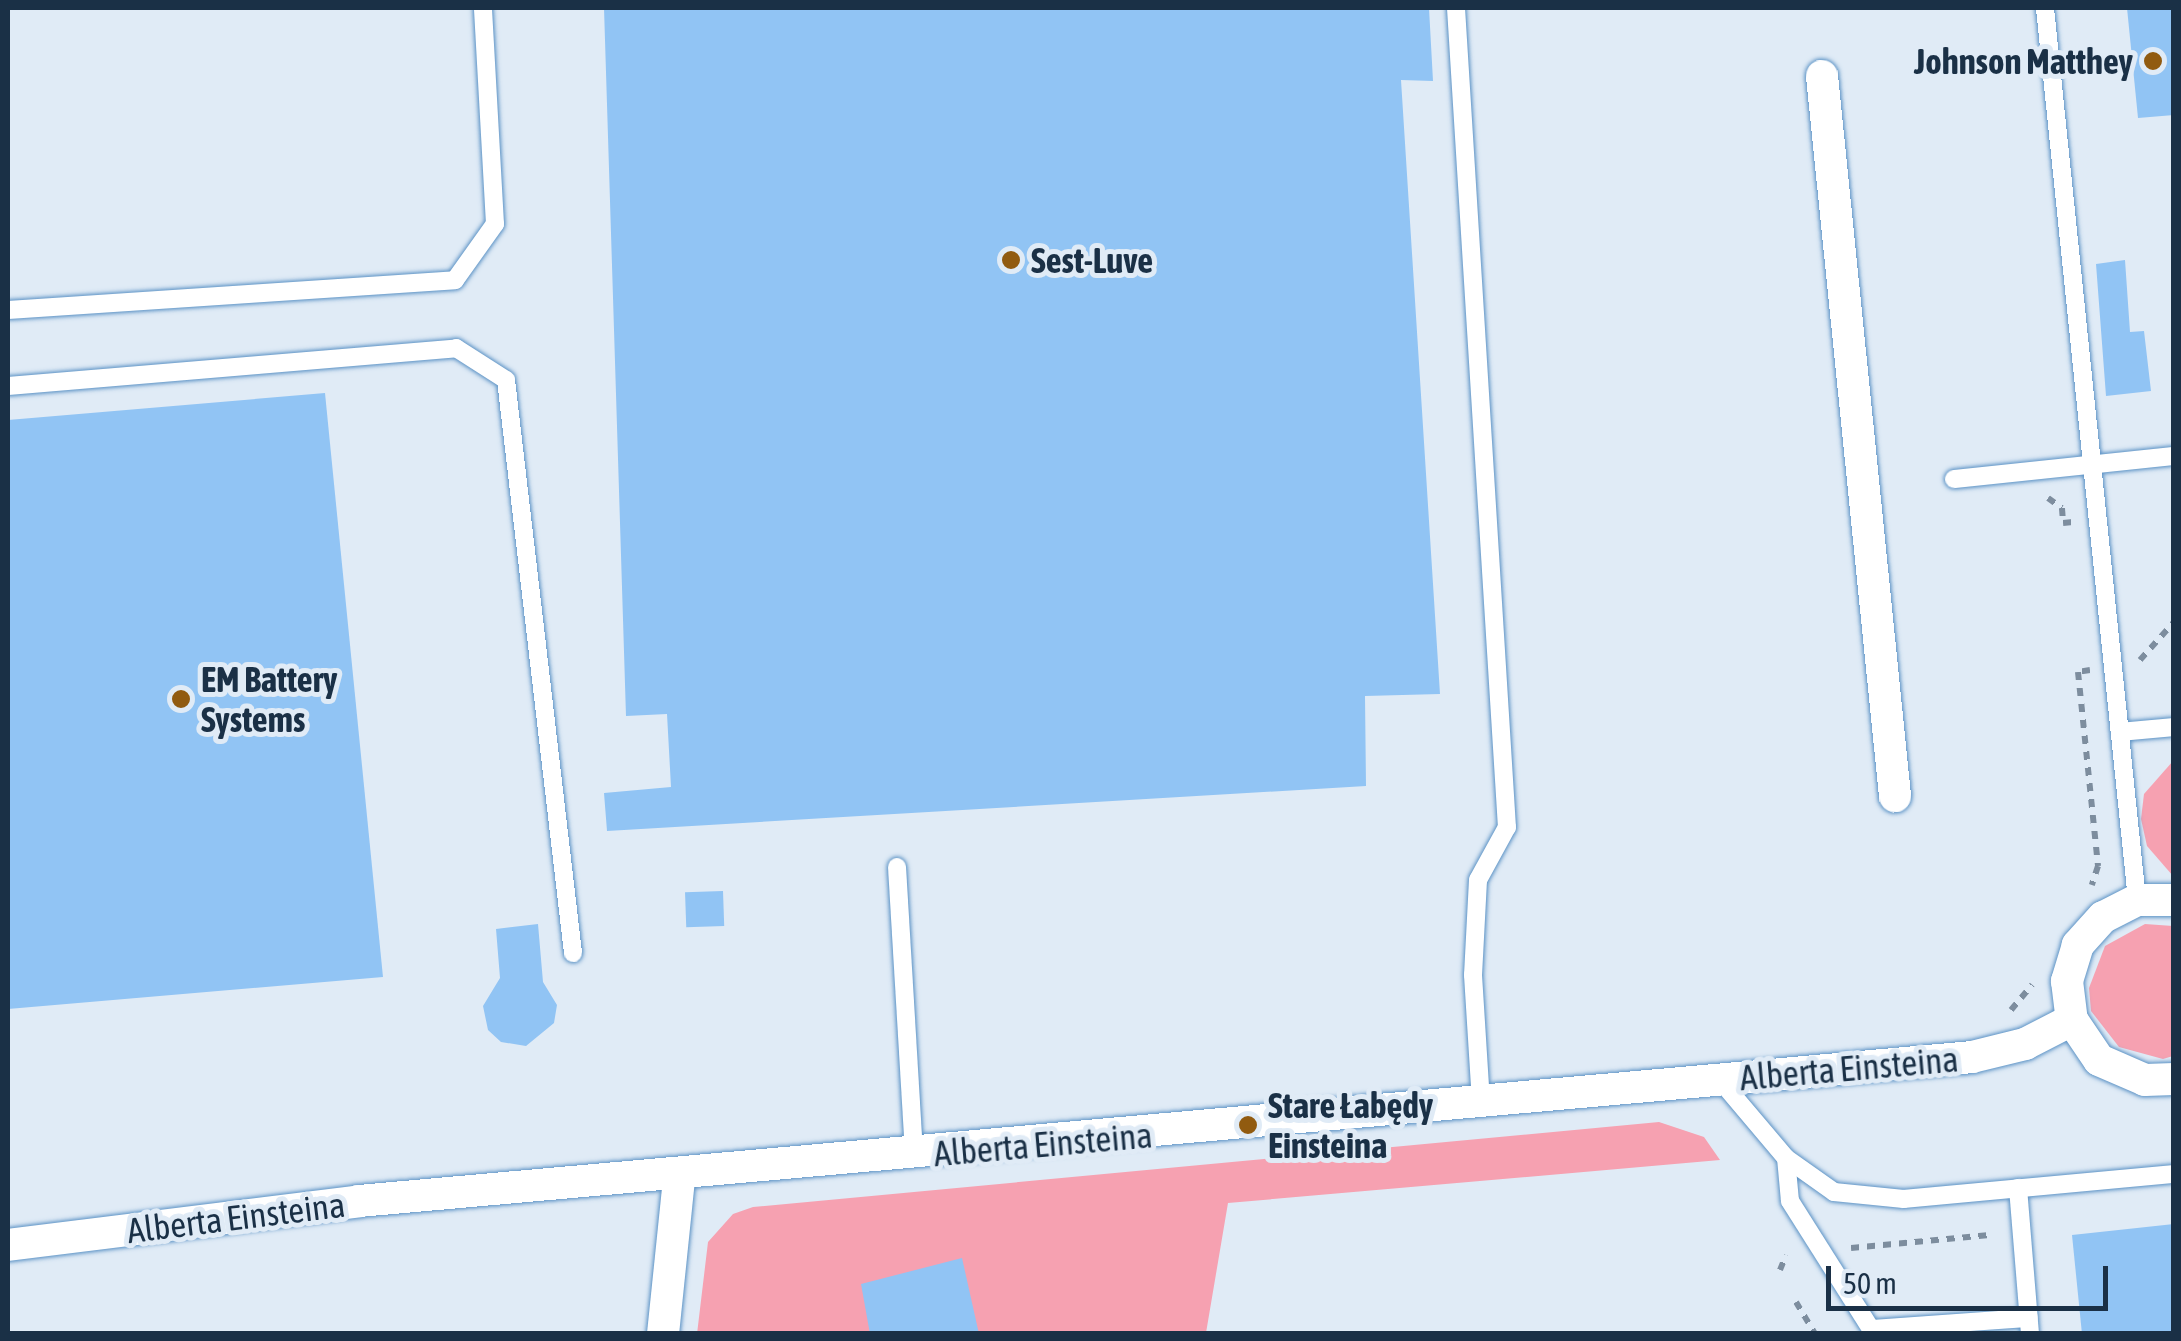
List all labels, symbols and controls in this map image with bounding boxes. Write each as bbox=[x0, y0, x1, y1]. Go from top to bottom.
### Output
place label: Johnson Matthey bbox=[1914, 40, 2133, 82]
marker: Johnson Matthey bbox=[2142, 50, 2164, 72]
place label: Sest-Luve bbox=[1031, 239, 1153, 281]
marker: Sest-Luve bbox=[1000, 249, 1022, 271]
place label: EM Battery Systems bbox=[201, 658, 337, 740]
marker: EM Battery Systems bbox=[170, 688, 192, 710]
street label: Alberta Einsteina bbox=[1738, 1038, 1960, 1098]
place label: Stare Łabędy Einsteina bbox=[1268, 1084, 1433, 1166]
street label: Alberta Einsteina bbox=[932, 1114, 1154, 1174]
marker: Stare Łabędy Einsteina bbox=[1237, 1114, 1259, 1136]
street label: Alberta Einsteina bbox=[125, 1183, 347, 1251]
scale bar bbox=[1831, 1246, 2114, 1308]
text: 50 m bbox=[1843, 1266, 1897, 1300]

